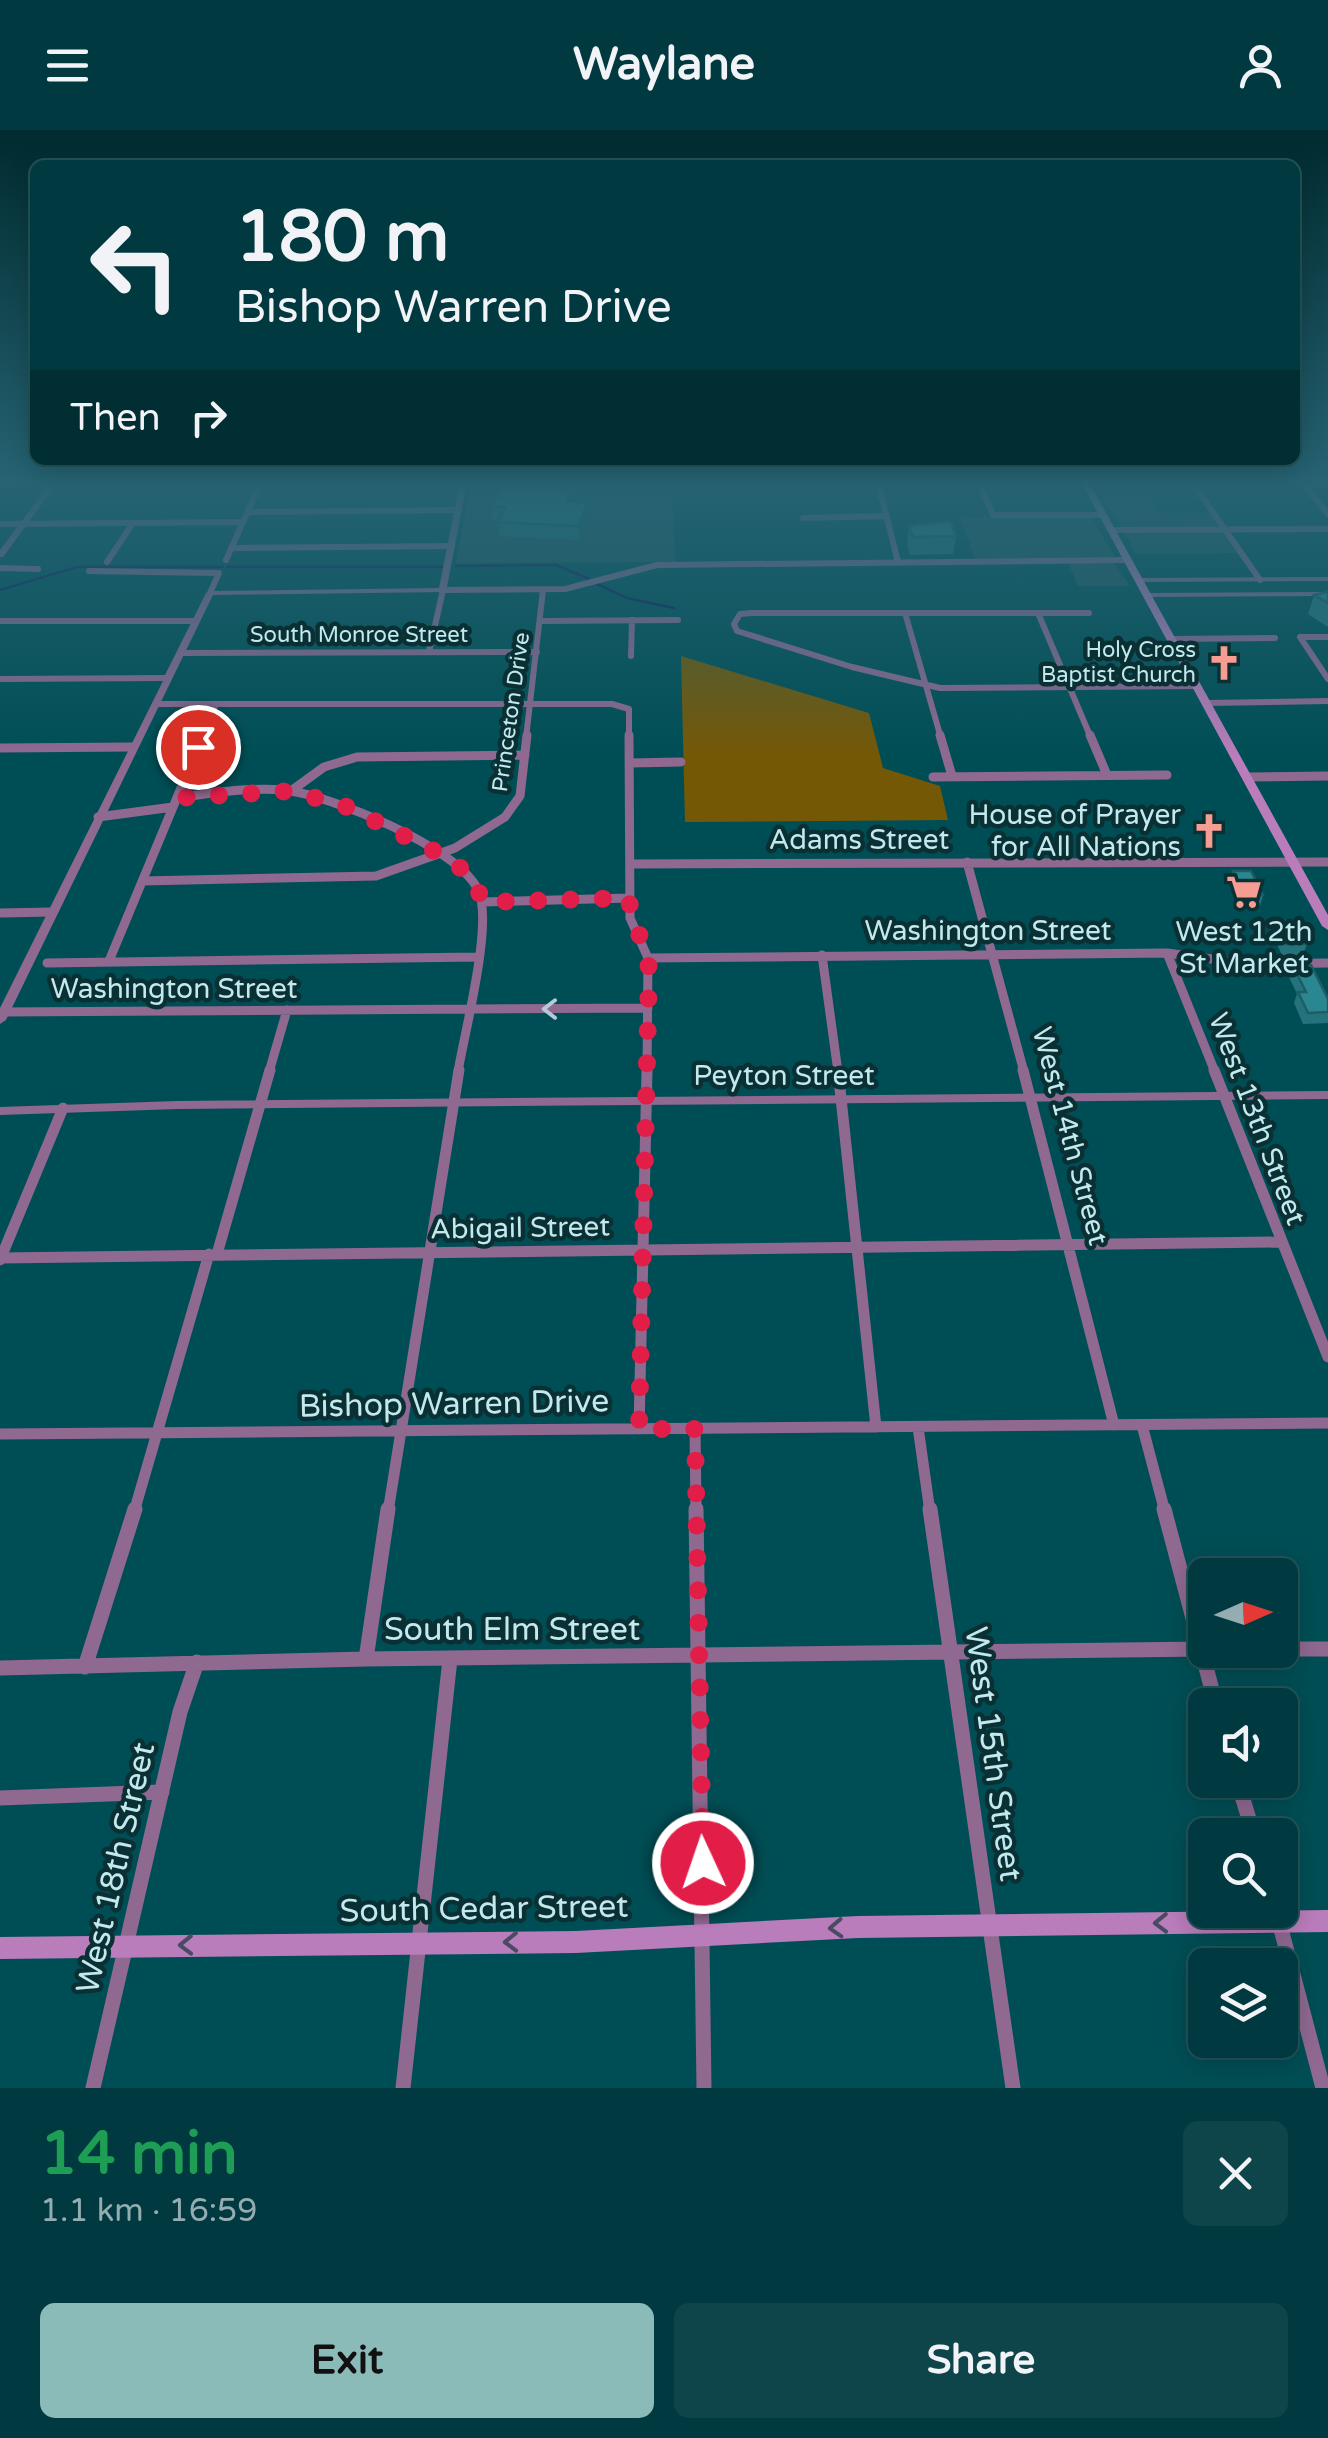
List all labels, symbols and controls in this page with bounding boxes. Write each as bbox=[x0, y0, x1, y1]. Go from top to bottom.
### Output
icon: menu bbox=[40, 38, 95, 93]
text: Waylane bbox=[573, 38, 755, 92]
icon: person bbox=[1233, 38, 1288, 93]
text: 180 m bbox=[235, 196, 449, 280]
icon: left bbox=[70, 200, 200, 330]
text: Bishop Warren Drive bbox=[235, 281, 672, 335]
icon: right bbox=[181, 390, 236, 445]
text: Then bbox=[70, 395, 161, 441]
street label: South Monroe Street bbox=[250, 622, 468, 648]
street label: Princeton Drive bbox=[487, 631, 535, 793]
place label: Holy Cross Baptist Church bbox=[1041, 637, 1196, 688]
church icon: Holy Cross Baptist Church bbox=[1205, 644, 1243, 682]
pin bbox=[156, 705, 241, 790]
icon: arrive bbox=[171, 720, 226, 775]
place label: House of Prayer for All Nations bbox=[969, 798, 1181, 864]
church icon: House of Prayer for All Nations bbox=[1190, 812, 1228, 850]
street label: Adams Street bbox=[769, 823, 950, 857]
supermarket icon: West 12th St Market bbox=[1225, 873, 1263, 911]
street label: Washington Street bbox=[865, 914, 1112, 948]
place label: West 12th St Market bbox=[1175, 915, 1313, 981]
street label: Washington Street bbox=[51, 972, 298, 1006]
one-way arrow bbox=[542, 998, 558, 1020]
street label: West 13th Street bbox=[1201, 1008, 1313, 1230]
street label: West 14th Street bbox=[1025, 1023, 1116, 1249]
street label: Peyton Street bbox=[693, 1059, 875, 1093]
street label: Abigail Street bbox=[430, 1209, 611, 1247]
street label: Bishop Warren Drive bbox=[298, 1382, 610, 1426]
north arrow bbox=[1188, 1558, 1298, 1668]
map controls bbox=[1188, 1558, 1298, 2058]
street label: South Elm Street bbox=[384, 1611, 640, 1649]
street label: West 15th Street bbox=[956, 1624, 1030, 1884]
button: sound bbox=[1188, 1688, 1298, 1798]
street label: West 18th Street bbox=[69, 1739, 163, 1997]
position arrow bbox=[651, 1811, 755, 1915]
button: search bbox=[1188, 1818, 1298, 1928]
street label: South Cedar Street bbox=[339, 1887, 629, 1931]
one-way arrow bbox=[1152, 1912, 1168, 1934]
one-way arrow bbox=[827, 1917, 843, 1938]
one-way arrow bbox=[502, 1932, 518, 1953]
one-way arrow bbox=[177, 1935, 193, 1956]
button: layers bbox=[1188, 1948, 1298, 2058]
text: 14 min bbox=[40, 2118, 238, 2190]
button: close bbox=[1183, 2121, 1288, 2226]
text: 1.1 km · 16:59 bbox=[40, 2192, 257, 2230]
button: Exit bbox=[40, 2303, 654, 2418]
button: Share bbox=[674, 2303, 1288, 2418]

